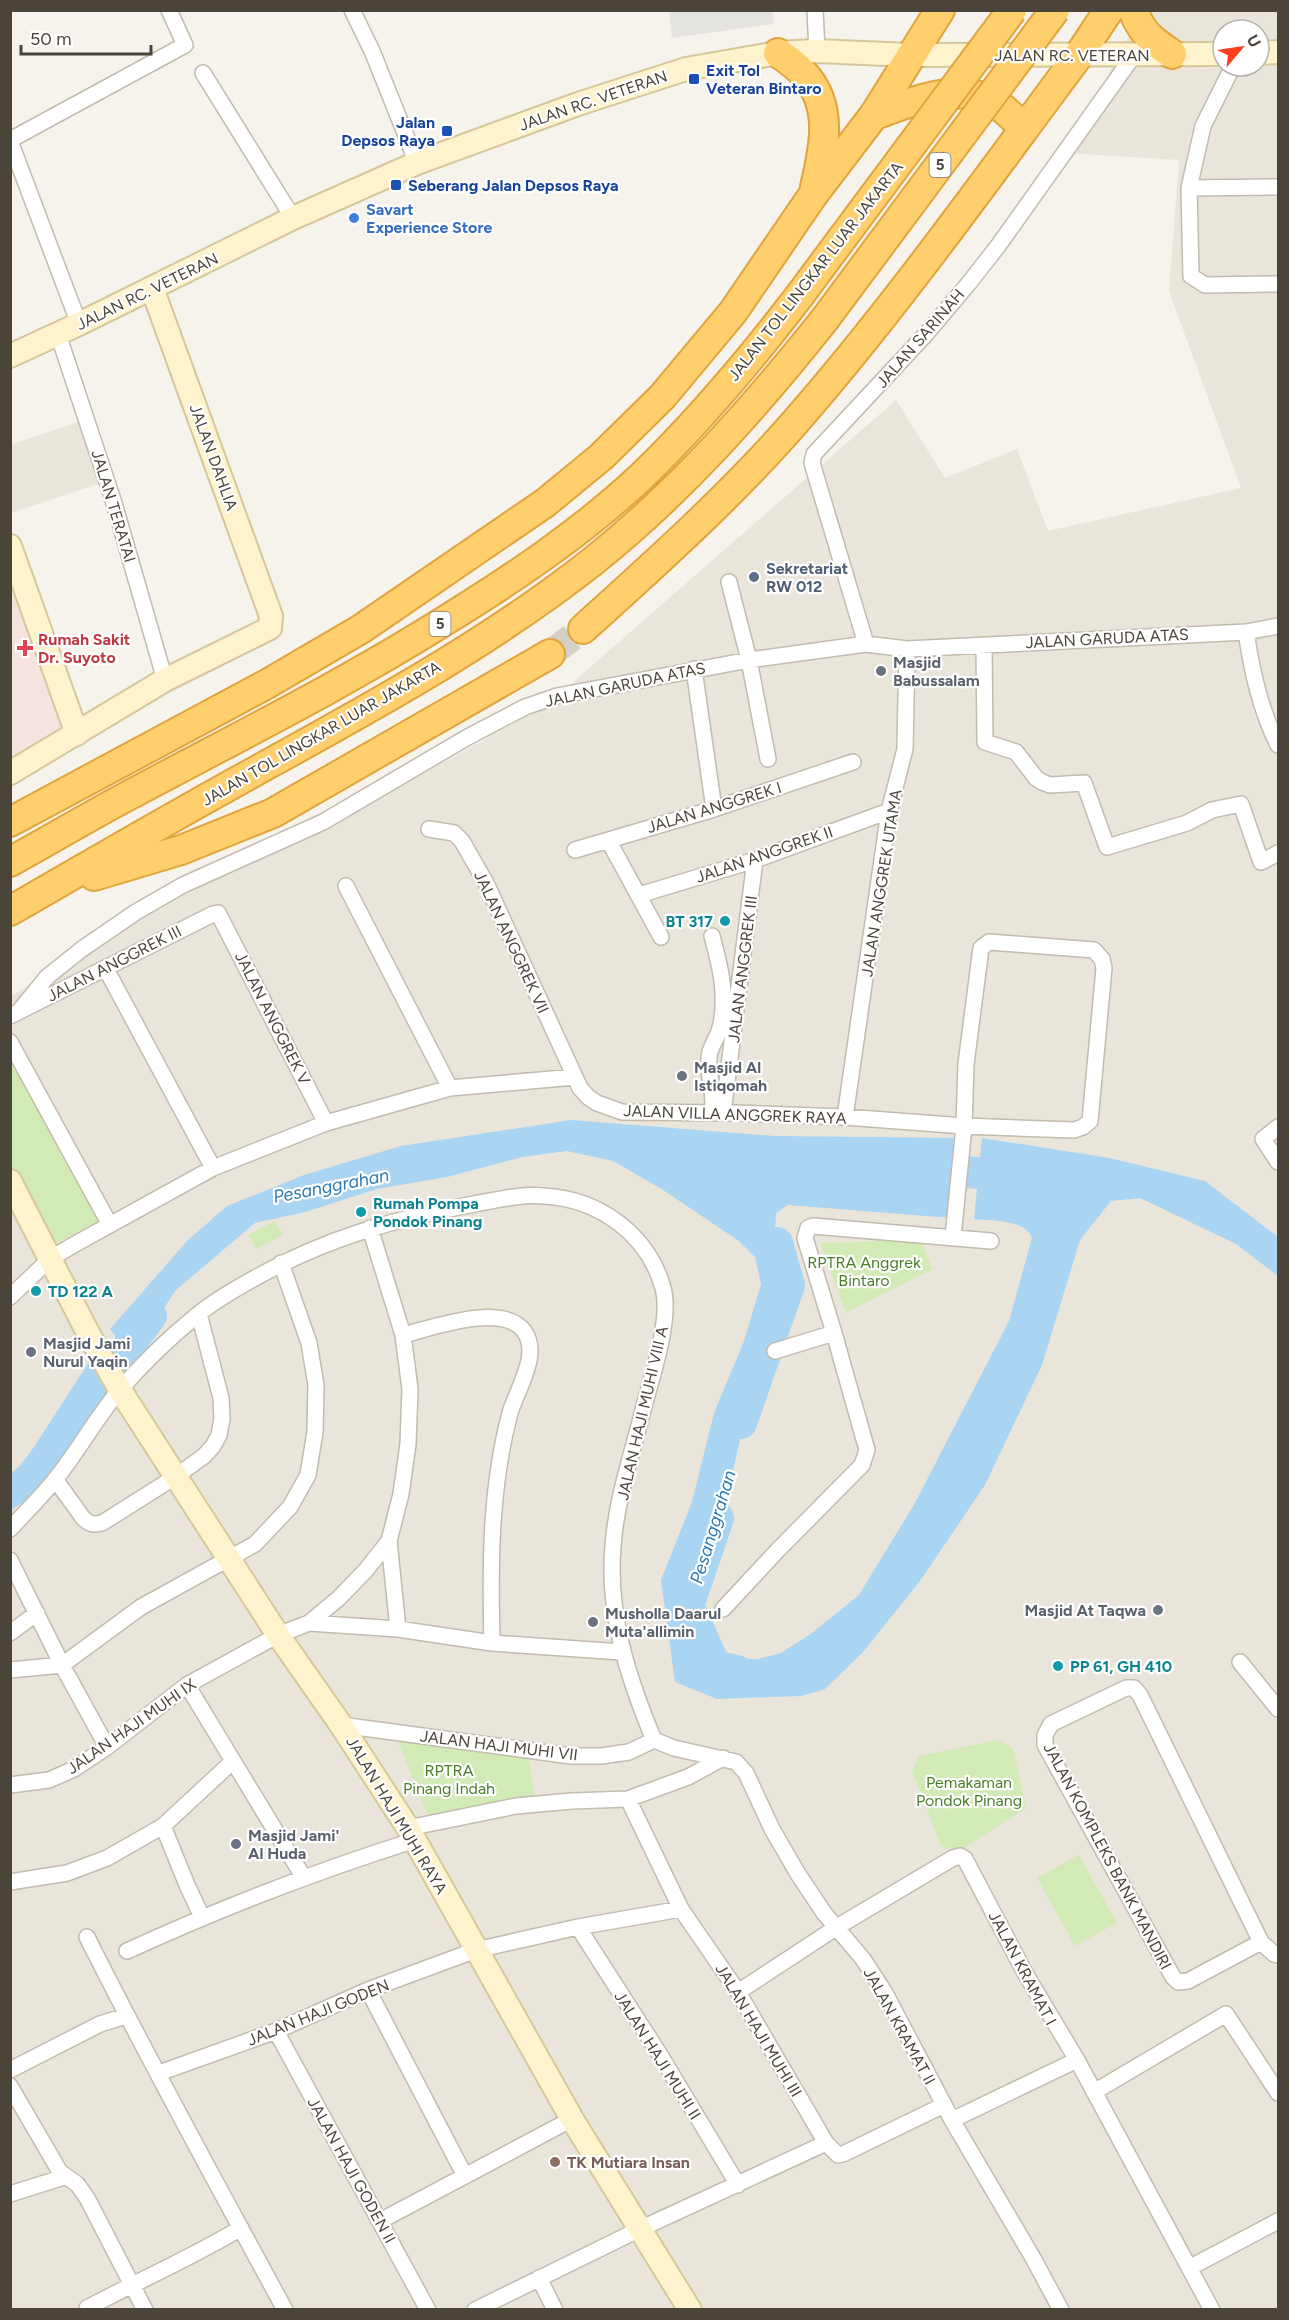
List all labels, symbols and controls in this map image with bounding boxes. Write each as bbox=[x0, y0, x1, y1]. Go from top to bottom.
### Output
scale bar bbox=[21, 18, 152, 56]
north arrow bbox=[1211, 18, 1271, 78]
text: 50 m bbox=[30, 28, 72, 50]
text: U bbox=[1243, 31, 1265, 51]
street label: JALAN RC. VETERAN bbox=[994, 46, 1150, 65]
place label: Exit Tol Veteran Bintaro bbox=[706, 61, 822, 98]
street label: JALAN RC. VETERAN bbox=[517, 66, 670, 135]
marker: Exit Tol Veteran Bintaro bbox=[687, 72, 701, 86]
place label: Jalan Depsos Raya bbox=[341, 113, 435, 150]
marker: Jalan Depsos Raya bbox=[440, 124, 454, 138]
road number: 5 bbox=[930, 153, 950, 177]
street label: JALAN TOL LINGKAR LUAR JAKARTA bbox=[724, 158, 907, 385]
place label: Seberang Jalan Depsos Raya bbox=[408, 176, 619, 195]
marker: Seberang Jalan Depsos Raya bbox=[389, 178, 403, 192]
place label: Savart Experience Store bbox=[366, 200, 492, 237]
marker: Savart Experience Store bbox=[347, 211, 361, 225]
street label: JALAN RC. VETERAN bbox=[73, 249, 221, 334]
street label: JALAN SARINAH bbox=[872, 285, 968, 392]
street label: JALAN DAHLIA bbox=[185, 401, 242, 513]
street label: JALAN TERATAI bbox=[87, 448, 140, 565]
place label: Sekretariat RW 012 bbox=[766, 559, 848, 596]
marker: Sekretariat RW 012 bbox=[747, 570, 761, 584]
road number: 5 bbox=[430, 612, 450, 636]
street label: JALAN GARUDA ATAS bbox=[1025, 625, 1189, 652]
place label: Rumah Sakit Dr. Suyoto bbox=[38, 630, 130, 667]
marker: Rumah Sakit Dr. Suyoto bbox=[16, 639, 34, 657]
place label: Masjid Babussalam bbox=[893, 653, 980, 690]
street label: JALAN TOL LINGKAR LUAR JAKARTA bbox=[199, 657, 444, 810]
street label: JALAN GARUDA ATAS bbox=[543, 658, 707, 711]
marker: Masjid Babussalam bbox=[874, 664, 888, 678]
street label: JALAN ANGGREK I bbox=[645, 778, 784, 837]
street label: JALAN ANGGREK UTAMA bbox=[857, 788, 906, 978]
street label: JALAN ANGGREK II bbox=[693, 822, 835, 887]
street label: JALAN ANGGREK VII bbox=[470, 868, 553, 1016]
street label: JALAN ANGGREK III bbox=[724, 894, 761, 1044]
place label: BT 317 bbox=[666, 912, 713, 931]
marker: BT 317 bbox=[718, 914, 732, 928]
street label: JALAN ANGGREK III bbox=[44, 921, 185, 1006]
street label: JALAN ANGGREK V bbox=[231, 949, 314, 1088]
place label: Masjid Al Istiqomah bbox=[694, 1058, 767, 1095]
marker: Masjid Al Istiqomah bbox=[675, 1069, 689, 1083]
street label: JALAN VILLA ANGGREK RAYA bbox=[623, 1101, 847, 1128]
water label: Pesanggrahan bbox=[271, 1164, 391, 1208]
place label: Rumah Pompa Pondok Pinang bbox=[373, 1194, 482, 1231]
marker: Rumah Pompa Pondok Pinang bbox=[354, 1205, 368, 1219]
park label: RPTRA Anggrek Bintaro bbox=[807, 1253, 921, 1290]
place label: TD 122 A bbox=[48, 1282, 113, 1301]
marker: TD 122 A bbox=[29, 1284, 43, 1298]
street label: JALAN HAJI MUHI VIII A bbox=[613, 1324, 672, 1502]
place label: Masjid Jami Nurul Yaqin bbox=[43, 1334, 130, 1371]
marker: Masjid Jami Nurul Yaqin bbox=[24, 1345, 38, 1359]
water label: Pesanggrahan bbox=[685, 1468, 741, 1586]
place label: Masjid At Taqwa bbox=[1025, 1601, 1146, 1620]
marker: Masjid At Taqwa bbox=[1151, 1603, 1165, 1617]
place label: Musholla Daarul Muta'allimin bbox=[605, 1604, 721, 1641]
marker: Musholla Daarul Muta'allimin bbox=[586, 1615, 600, 1629]
place label: PP 61, GH 410 bbox=[1070, 1657, 1172, 1676]
marker: PP 61, GH 410 bbox=[1051, 1659, 1065, 1673]
street label: JALAN HAJI MUHI IX bbox=[63, 1675, 200, 1778]
street label: JALAN HAJI MUHI VII bbox=[419, 1726, 579, 1765]
street label: JALAN HAJI MUHI RAYA bbox=[342, 1733, 451, 1898]
street label: JALAN KOMPLEKS BANK MANDIRI bbox=[1040, 1740, 1176, 1973]
park label: RPTRA Pinang Indah bbox=[403, 1761, 495, 1798]
park label: Pemakaman Pondok Pinang bbox=[916, 1773, 1022, 1810]
place label: Masjid Jami' Al Huda bbox=[248, 1826, 339, 1863]
marker: Masjid Jami' Al Huda bbox=[229, 1837, 243, 1851]
street label: JALAN KRAMAT I bbox=[984, 1908, 1061, 2029]
street label: JALAN HAJI MUHI III bbox=[711, 1960, 806, 2100]
street label: JALAN KRAMAT II bbox=[860, 1964, 940, 2088]
street label: JALAN HAJI GODEN bbox=[244, 1975, 392, 2050]
street label: JALAN HAJI MUHI II bbox=[610, 1988, 705, 2123]
street label: JALAN HAJI GODEN II bbox=[303, 2094, 400, 2247]
place label: TK Mutiara Insan bbox=[567, 2153, 690, 2172]
marker: TK Mutiara Insan bbox=[548, 2155, 562, 2169]

